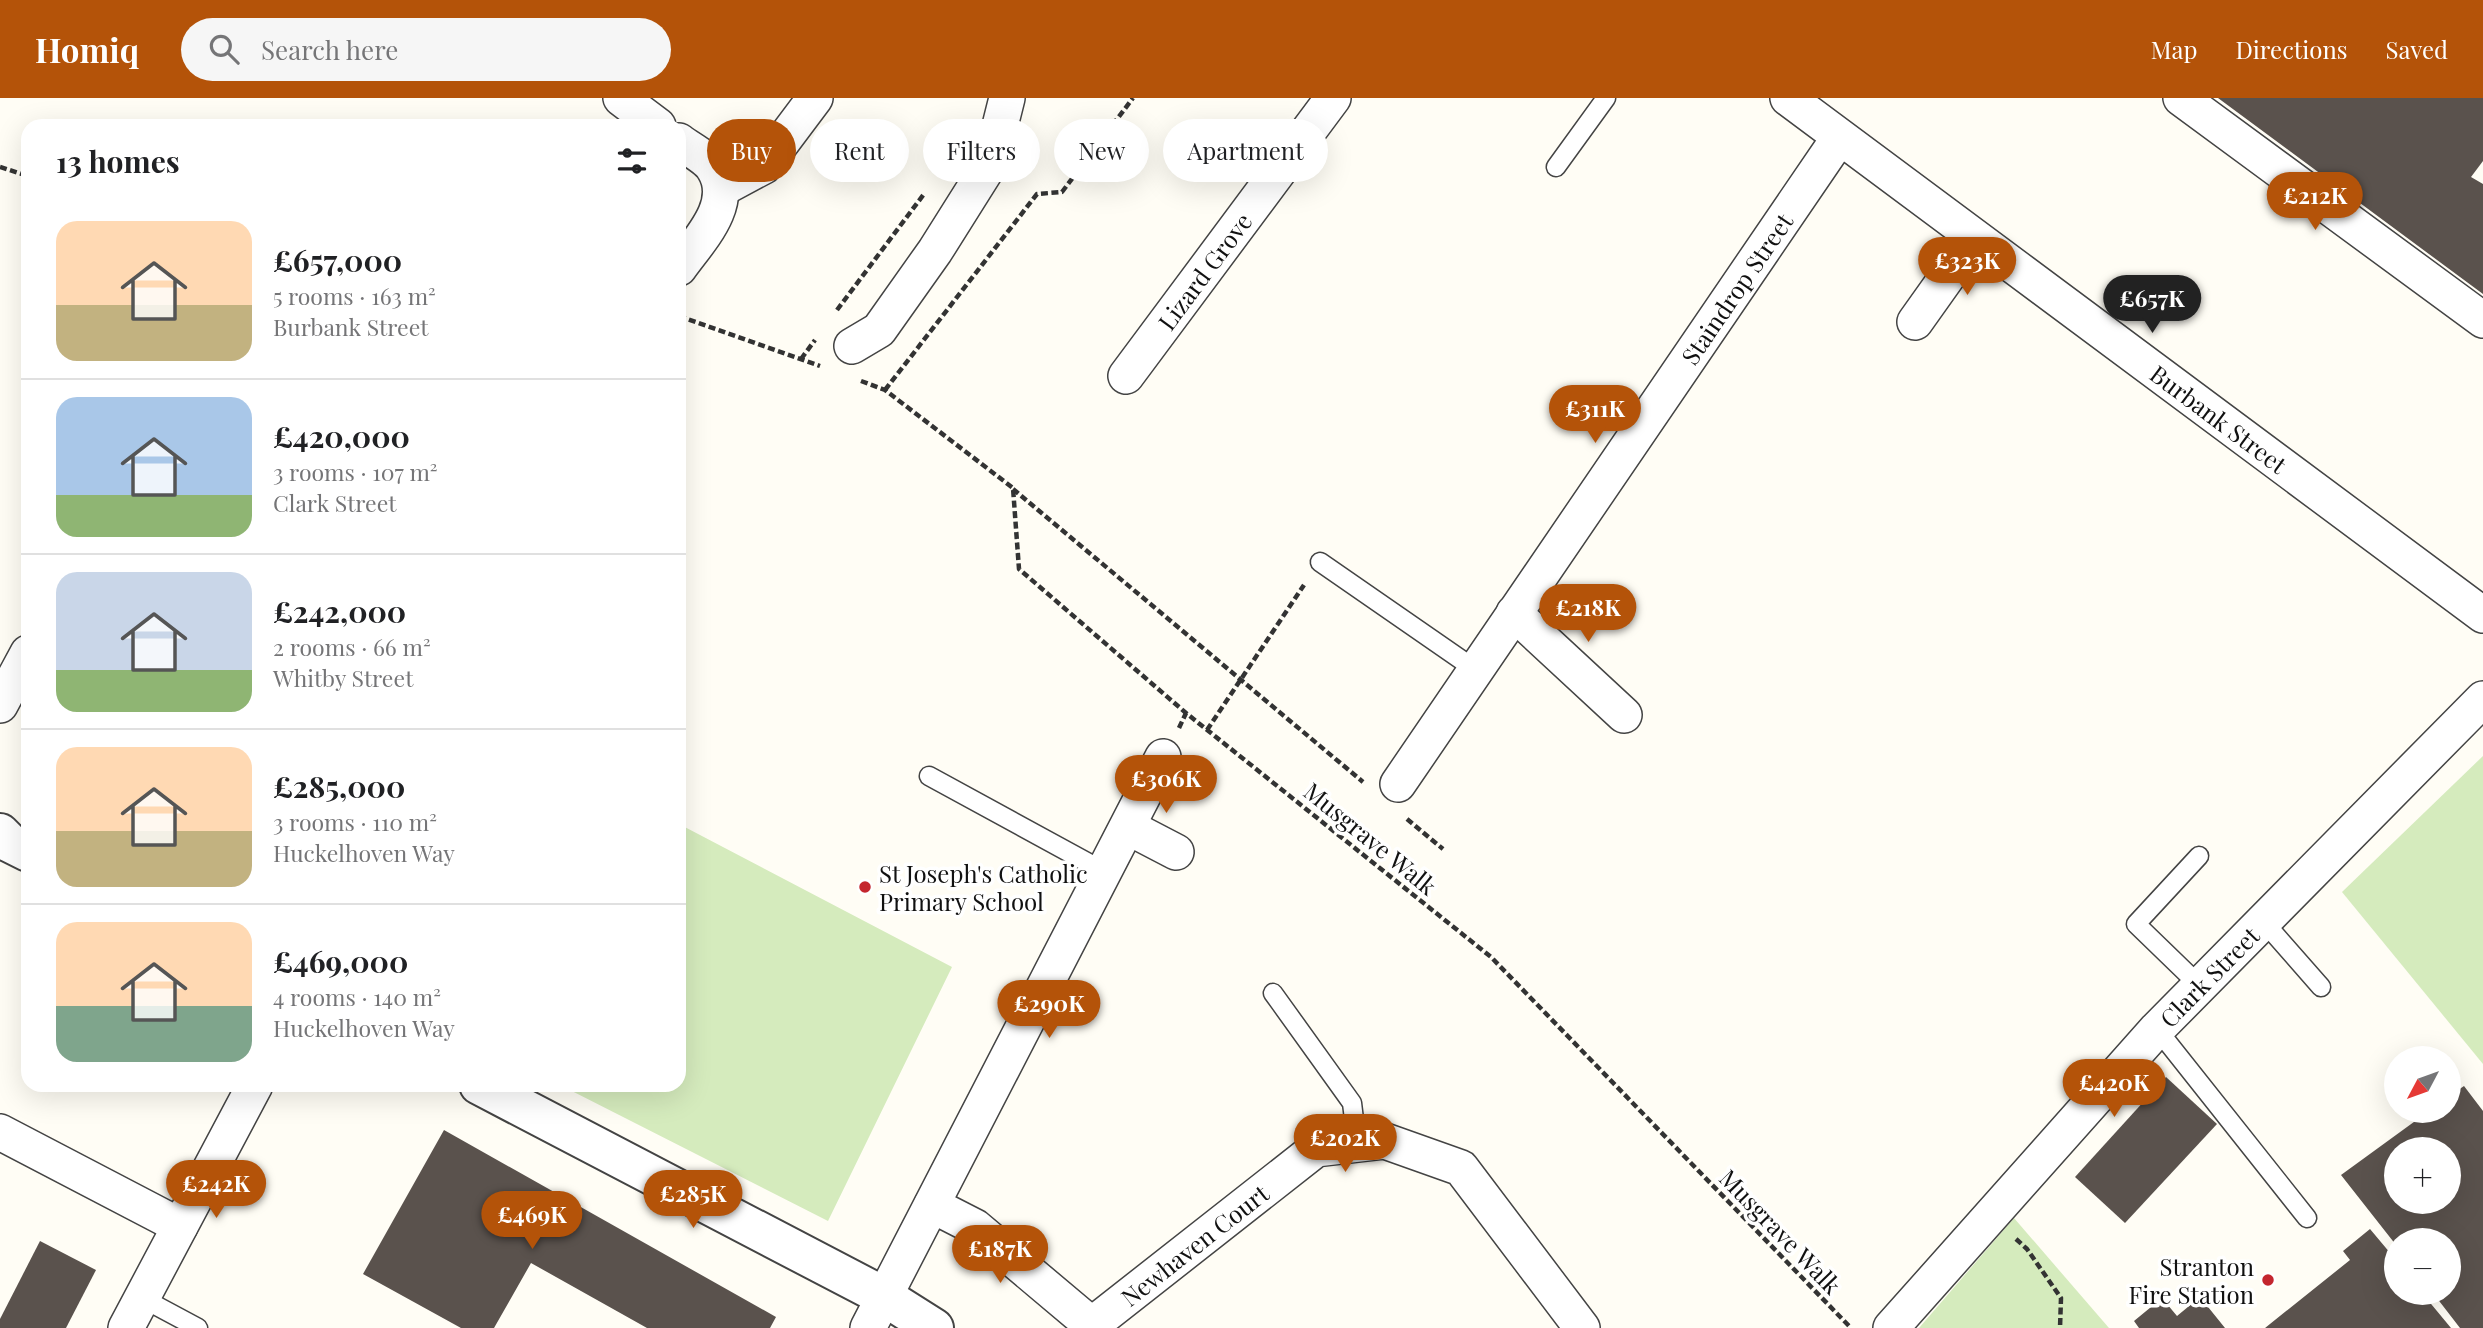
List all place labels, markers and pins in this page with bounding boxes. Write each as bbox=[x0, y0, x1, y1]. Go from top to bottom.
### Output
pin: £212K bbox=[2266, 172, 2364, 232]
pin: £323K bbox=[1918, 238, 2016, 297]
pin: £657K bbox=[2103, 275, 2201, 335]
pin: £311K bbox=[1546, 386, 1644, 445]
pin: £218K bbox=[1539, 584, 1637, 644]
pin: £306K bbox=[1117, 756, 1215, 815]
place label: St Joseph's Catholic Primary School bbox=[879, 857, 1088, 917]
marker: St Joseph's Catholic Primary School bbox=[857, 879, 873, 895]
pin: £290K bbox=[1000, 981, 1098, 1040]
pin: £420K bbox=[2065, 1060, 2163, 1119]
pin: £202K bbox=[1296, 1114, 1394, 1174]
pin: £242K bbox=[167, 1160, 265, 1220]
pin: £285K bbox=[644, 1170, 742, 1230]
pin: £469K bbox=[483, 1192, 581, 1251]
pin: £187K bbox=[951, 1226, 1049, 1285]
place label: Stranton Fire Station bbox=[2129, 1250, 2254, 1310]
marker: Stranton Fire Station bbox=[2260, 1272, 2276, 1288]

